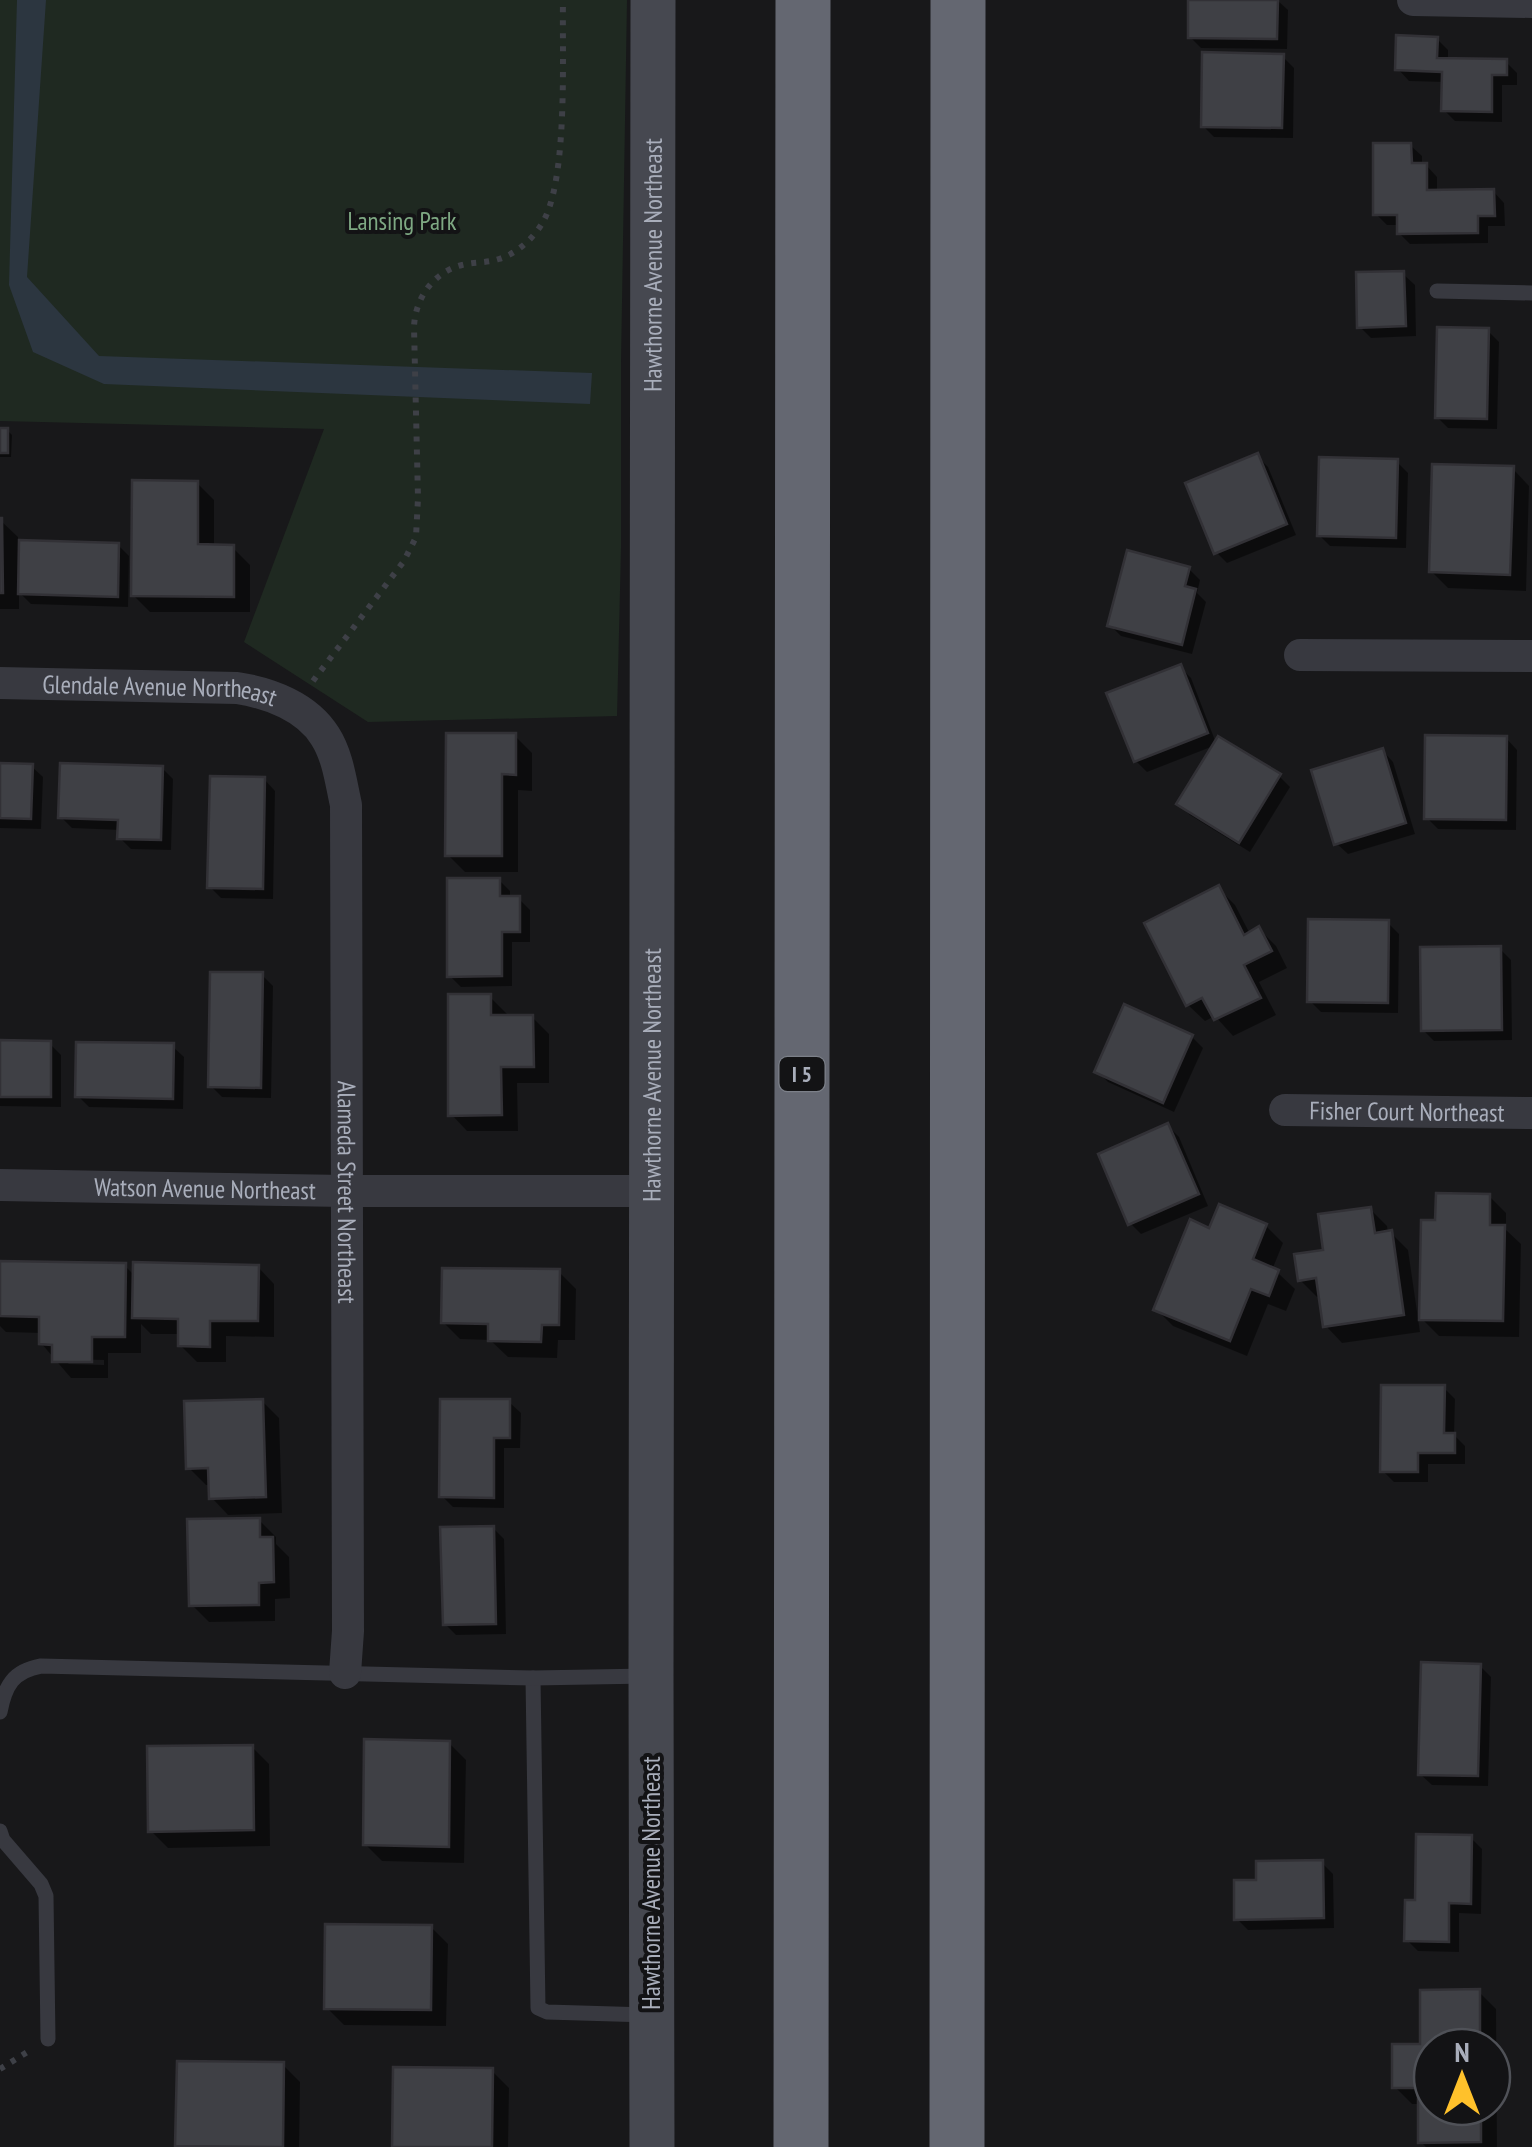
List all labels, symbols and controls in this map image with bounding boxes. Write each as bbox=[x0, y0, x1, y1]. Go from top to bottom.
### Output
street label: Hawthorne Avenue Northeast bbox=[637, 138, 669, 392]
park label: Lansing Park bbox=[347, 205, 457, 237]
street label: Glendale Avenue Northeast bbox=[42, 668, 282, 713]
street label: Hawthorne Avenue Northeast bbox=[636, 948, 668, 1202]
road number: I 5 bbox=[780, 1057, 824, 1091]
street label: Alameda Street Northeast bbox=[331, 1081, 363, 1304]
street label: Fisher Court Northeast bbox=[1309, 1094, 1505, 1129]
street label: Watson Avenue Northeast bbox=[94, 1171, 316, 1206]
street label: Hawthorne Avenue Northeast bbox=[635, 1756, 667, 2010]
north arrow bbox=[1412, 2027, 1512, 2127]
text: N bbox=[1454, 2033, 1470, 2070]

